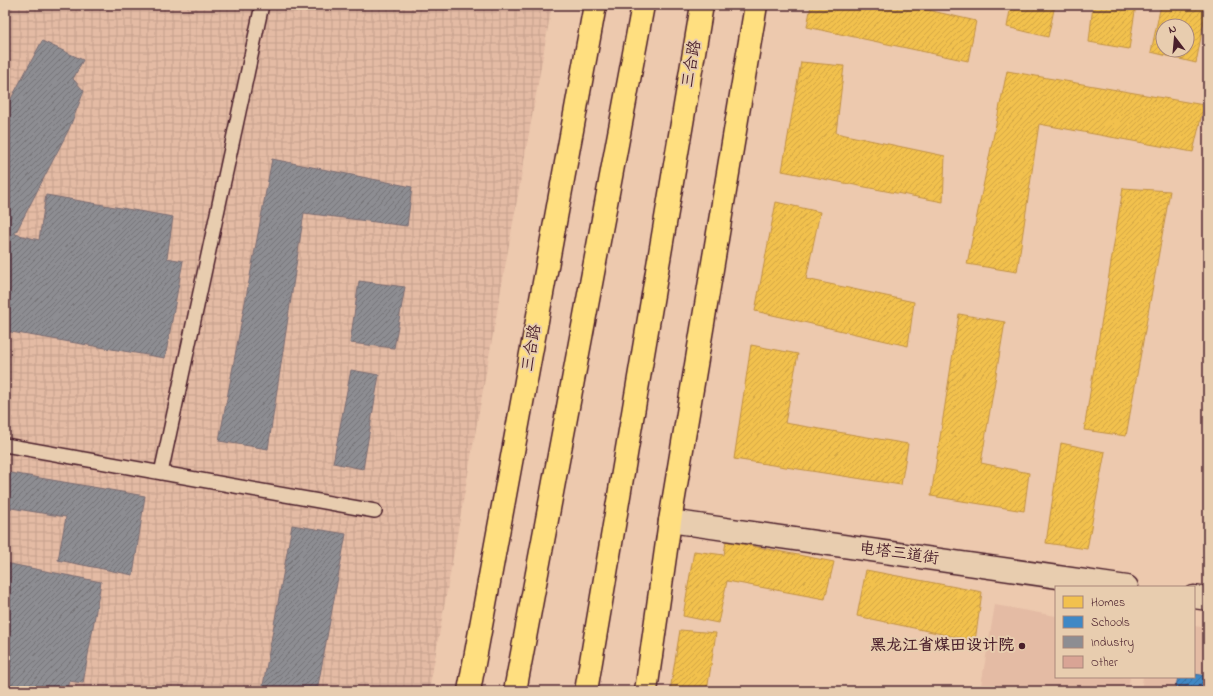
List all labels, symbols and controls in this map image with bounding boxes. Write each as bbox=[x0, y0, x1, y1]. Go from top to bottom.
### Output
north arrow bbox=[1155, 18, 1195, 58]
text: N bbox=[1167, 21, 1178, 38]
street label: 三合路 bbox=[676, 38, 708, 90]
street label: 三合路 bbox=[516, 322, 548, 374]
street label: 电塔三道街 bbox=[858, 537, 940, 571]
legend bbox=[1055, 586, 1195, 678]
text: Homes bbox=[1091, 594, 1125, 612]
text: Schools bbox=[1091, 614, 1130, 632]
place label: 黑龙江省煤田设计院 bbox=[870, 634, 1014, 658]
text: Industry bbox=[1091, 634, 1134, 653]
marker: 黑龙江省煤田设计院 bbox=[1017, 641, 1027, 651]
text: Other bbox=[1091, 654, 1118, 672]

